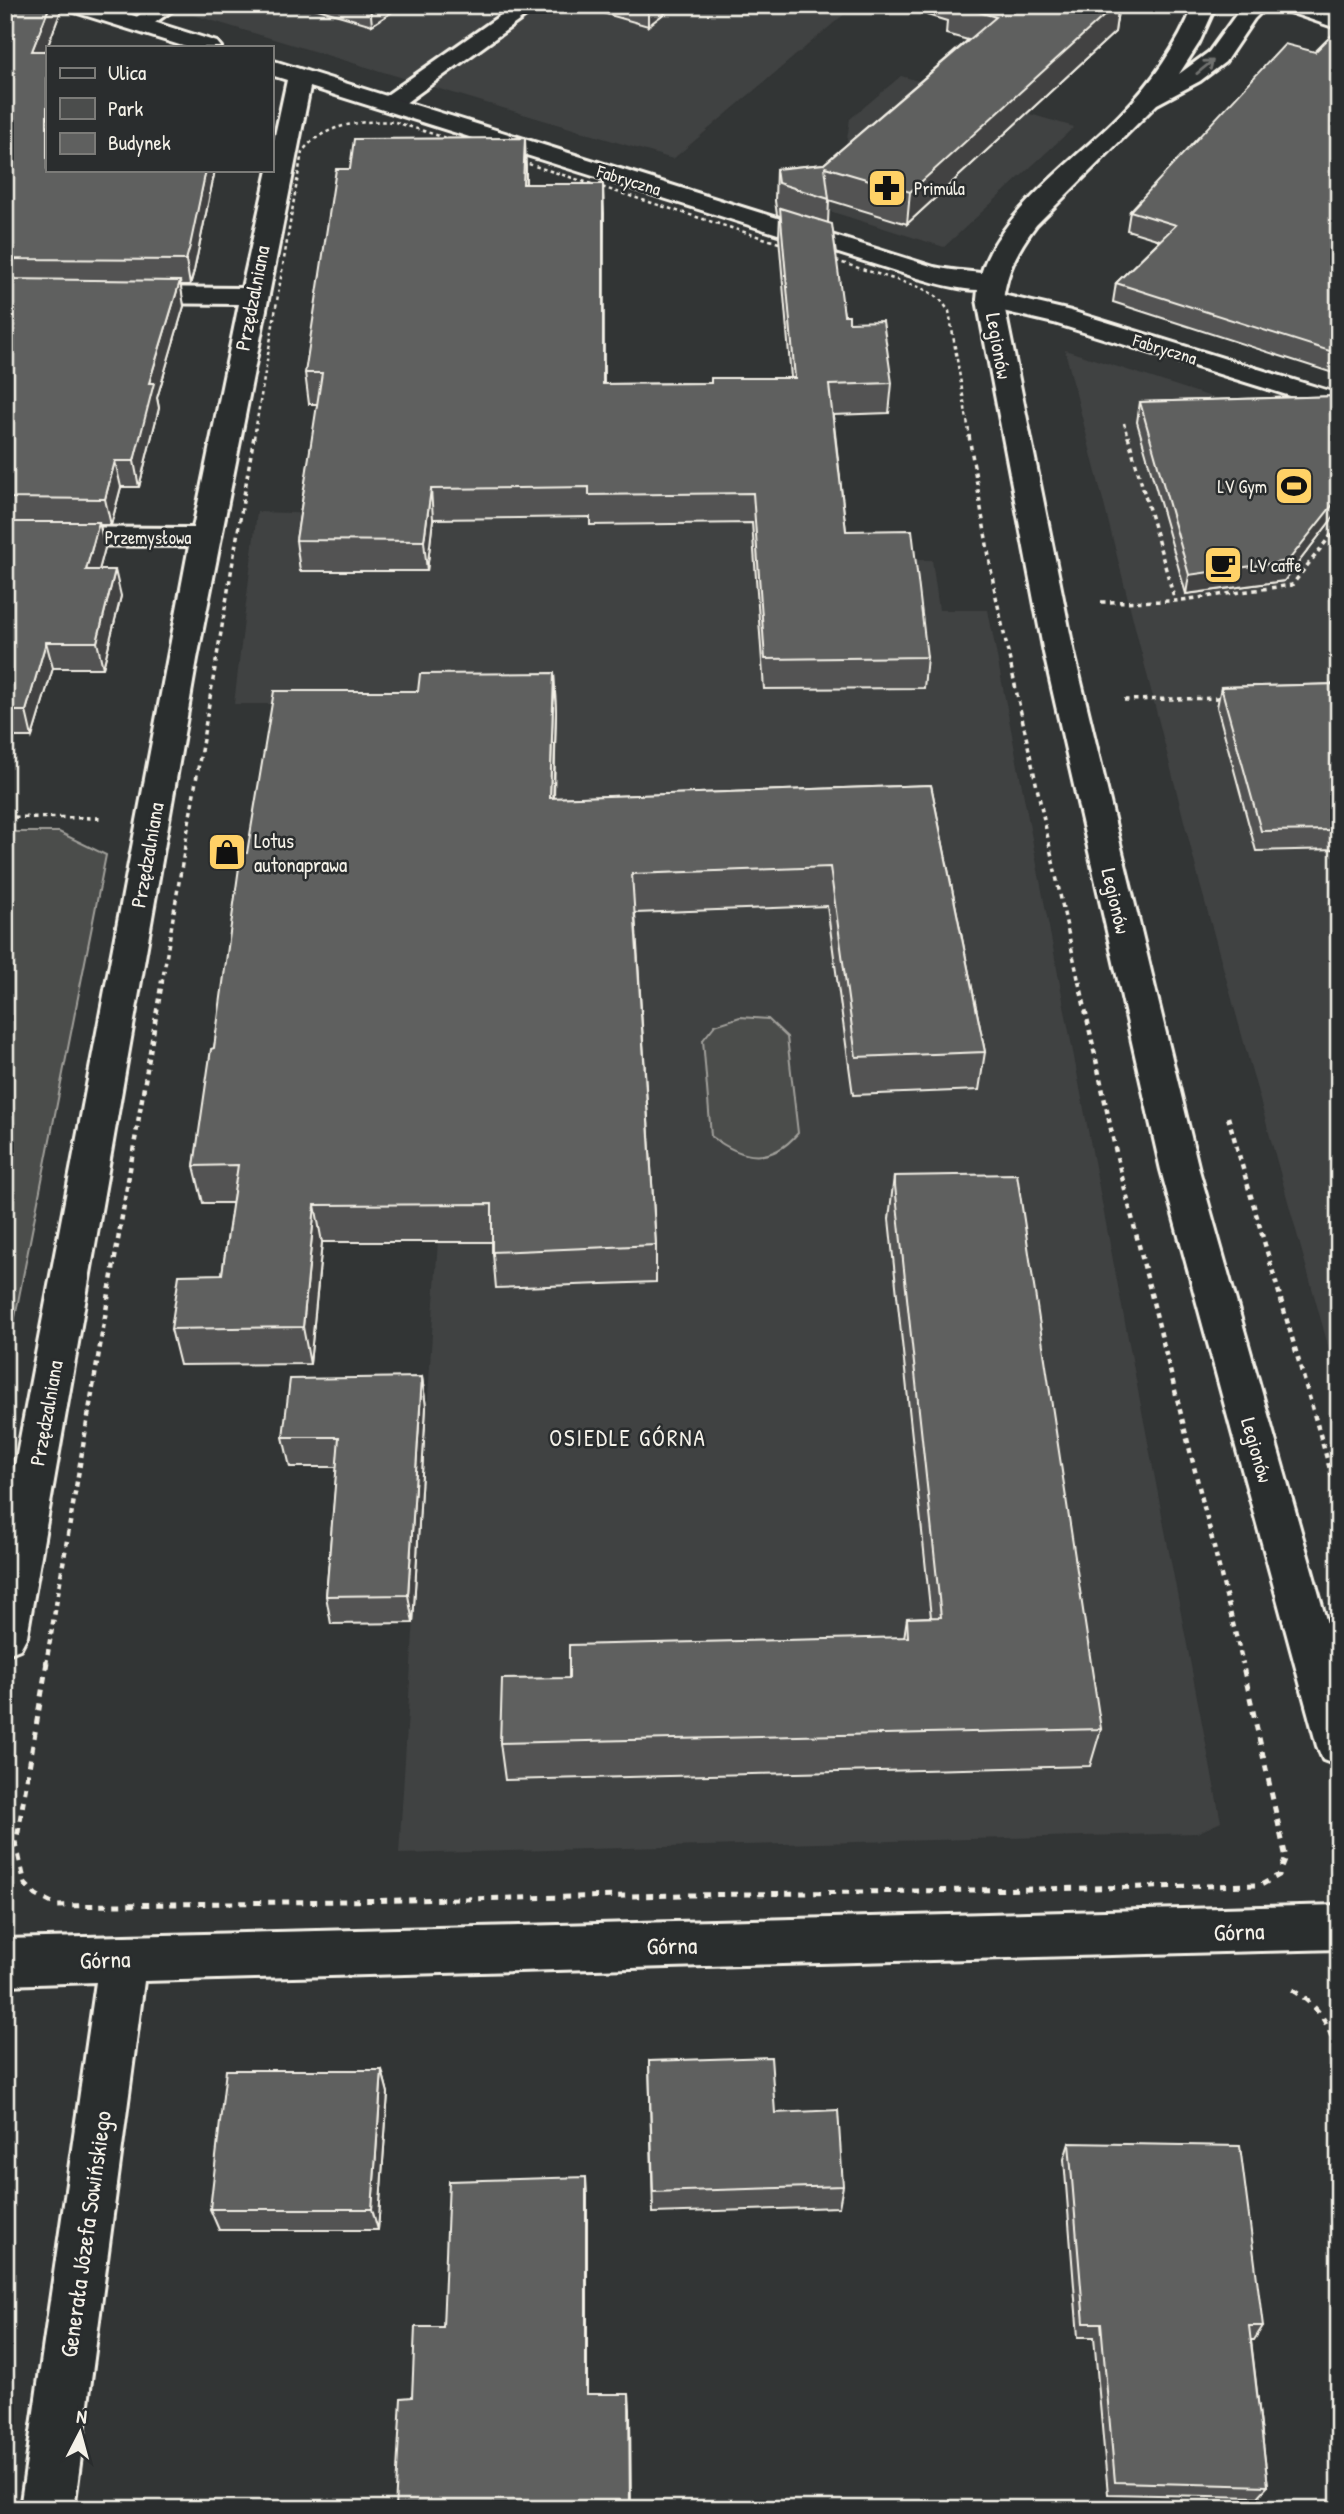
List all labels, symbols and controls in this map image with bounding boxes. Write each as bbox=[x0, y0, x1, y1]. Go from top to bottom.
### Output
legend bbox=[46, 46, 273, 172]
text: Ulica bbox=[108, 58, 146, 87]
one-way arrow bbox=[1196, 59, 1214, 74]
text: Park bbox=[108, 94, 143, 123]
text: Budynek bbox=[108, 128, 171, 157]
street label: Fabryczna bbox=[593, 158, 664, 202]
pharmacy icon: Primula bbox=[866, 167, 908, 209]
place label: Primula bbox=[914, 176, 965, 201]
street label: Przędzalniana bbox=[228, 243, 276, 353]
street label: Legionów bbox=[979, 311, 1019, 381]
street label: Fabryczna bbox=[1129, 327, 1200, 371]
sports icon: LV Gym bbox=[1273, 465, 1315, 507]
place label: LV Gym bbox=[1218, 474, 1267, 499]
street label: Przemysłowa bbox=[105, 525, 191, 550]
cafe icon: LV caffe bbox=[1202, 544, 1244, 586]
place label: LV caffe bbox=[1250, 553, 1302, 578]
street label: Przędzalniana bbox=[123, 800, 171, 910]
place label: Lotus autonaprawa bbox=[254, 826, 347, 879]
shop icon: Lotus autonaprawa bbox=[206, 831, 248, 873]
street label: Legionów bbox=[1094, 865, 1138, 937]
street label: Przędzalniana bbox=[22, 1358, 70, 1468]
street label: Legionów bbox=[1234, 1414, 1280, 1486]
district label: OSIEDLE GÓRNA bbox=[549, 1422, 707, 1453]
street label: Górna bbox=[1213, 1914, 1265, 1948]
street label: Górna bbox=[646, 1929, 698, 1961]
street label: Górna bbox=[79, 1942, 131, 1976]
street label: Generała Józefa Sowińskiego bbox=[52, 2108, 118, 2359]
north arrow bbox=[46, 2398, 116, 2468]
text: N bbox=[75, 2403, 88, 2430]

